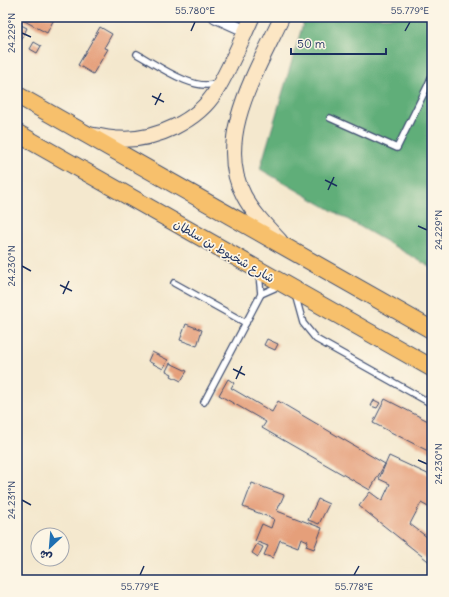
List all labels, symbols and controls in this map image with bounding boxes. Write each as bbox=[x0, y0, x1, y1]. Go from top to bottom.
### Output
text: 55.780°E bbox=[175, 4, 215, 17]
text: 55.779°E bbox=[391, 4, 429, 17]
text: 24.229°N bbox=[5, 13, 18, 53]
scale bar bbox=[291, 30, 386, 56]
text: 50 m bbox=[297, 36, 326, 51]
text: 24.229°N bbox=[432, 210, 445, 250]
street label: شارع شخبوط بن سلطان bbox=[170, 216, 277, 287]
text: 24.230°N bbox=[5, 245, 18, 287]
text: 24.230°N bbox=[432, 443, 445, 485]
text: 24.231°N bbox=[5, 481, 18, 519]
north arrow bbox=[30, 527, 70, 567]
text: ش bbox=[37, 547, 54, 565]
text: 55.779°E bbox=[121, 580, 159, 593]
text: 55.778°E bbox=[335, 580, 373, 593]

